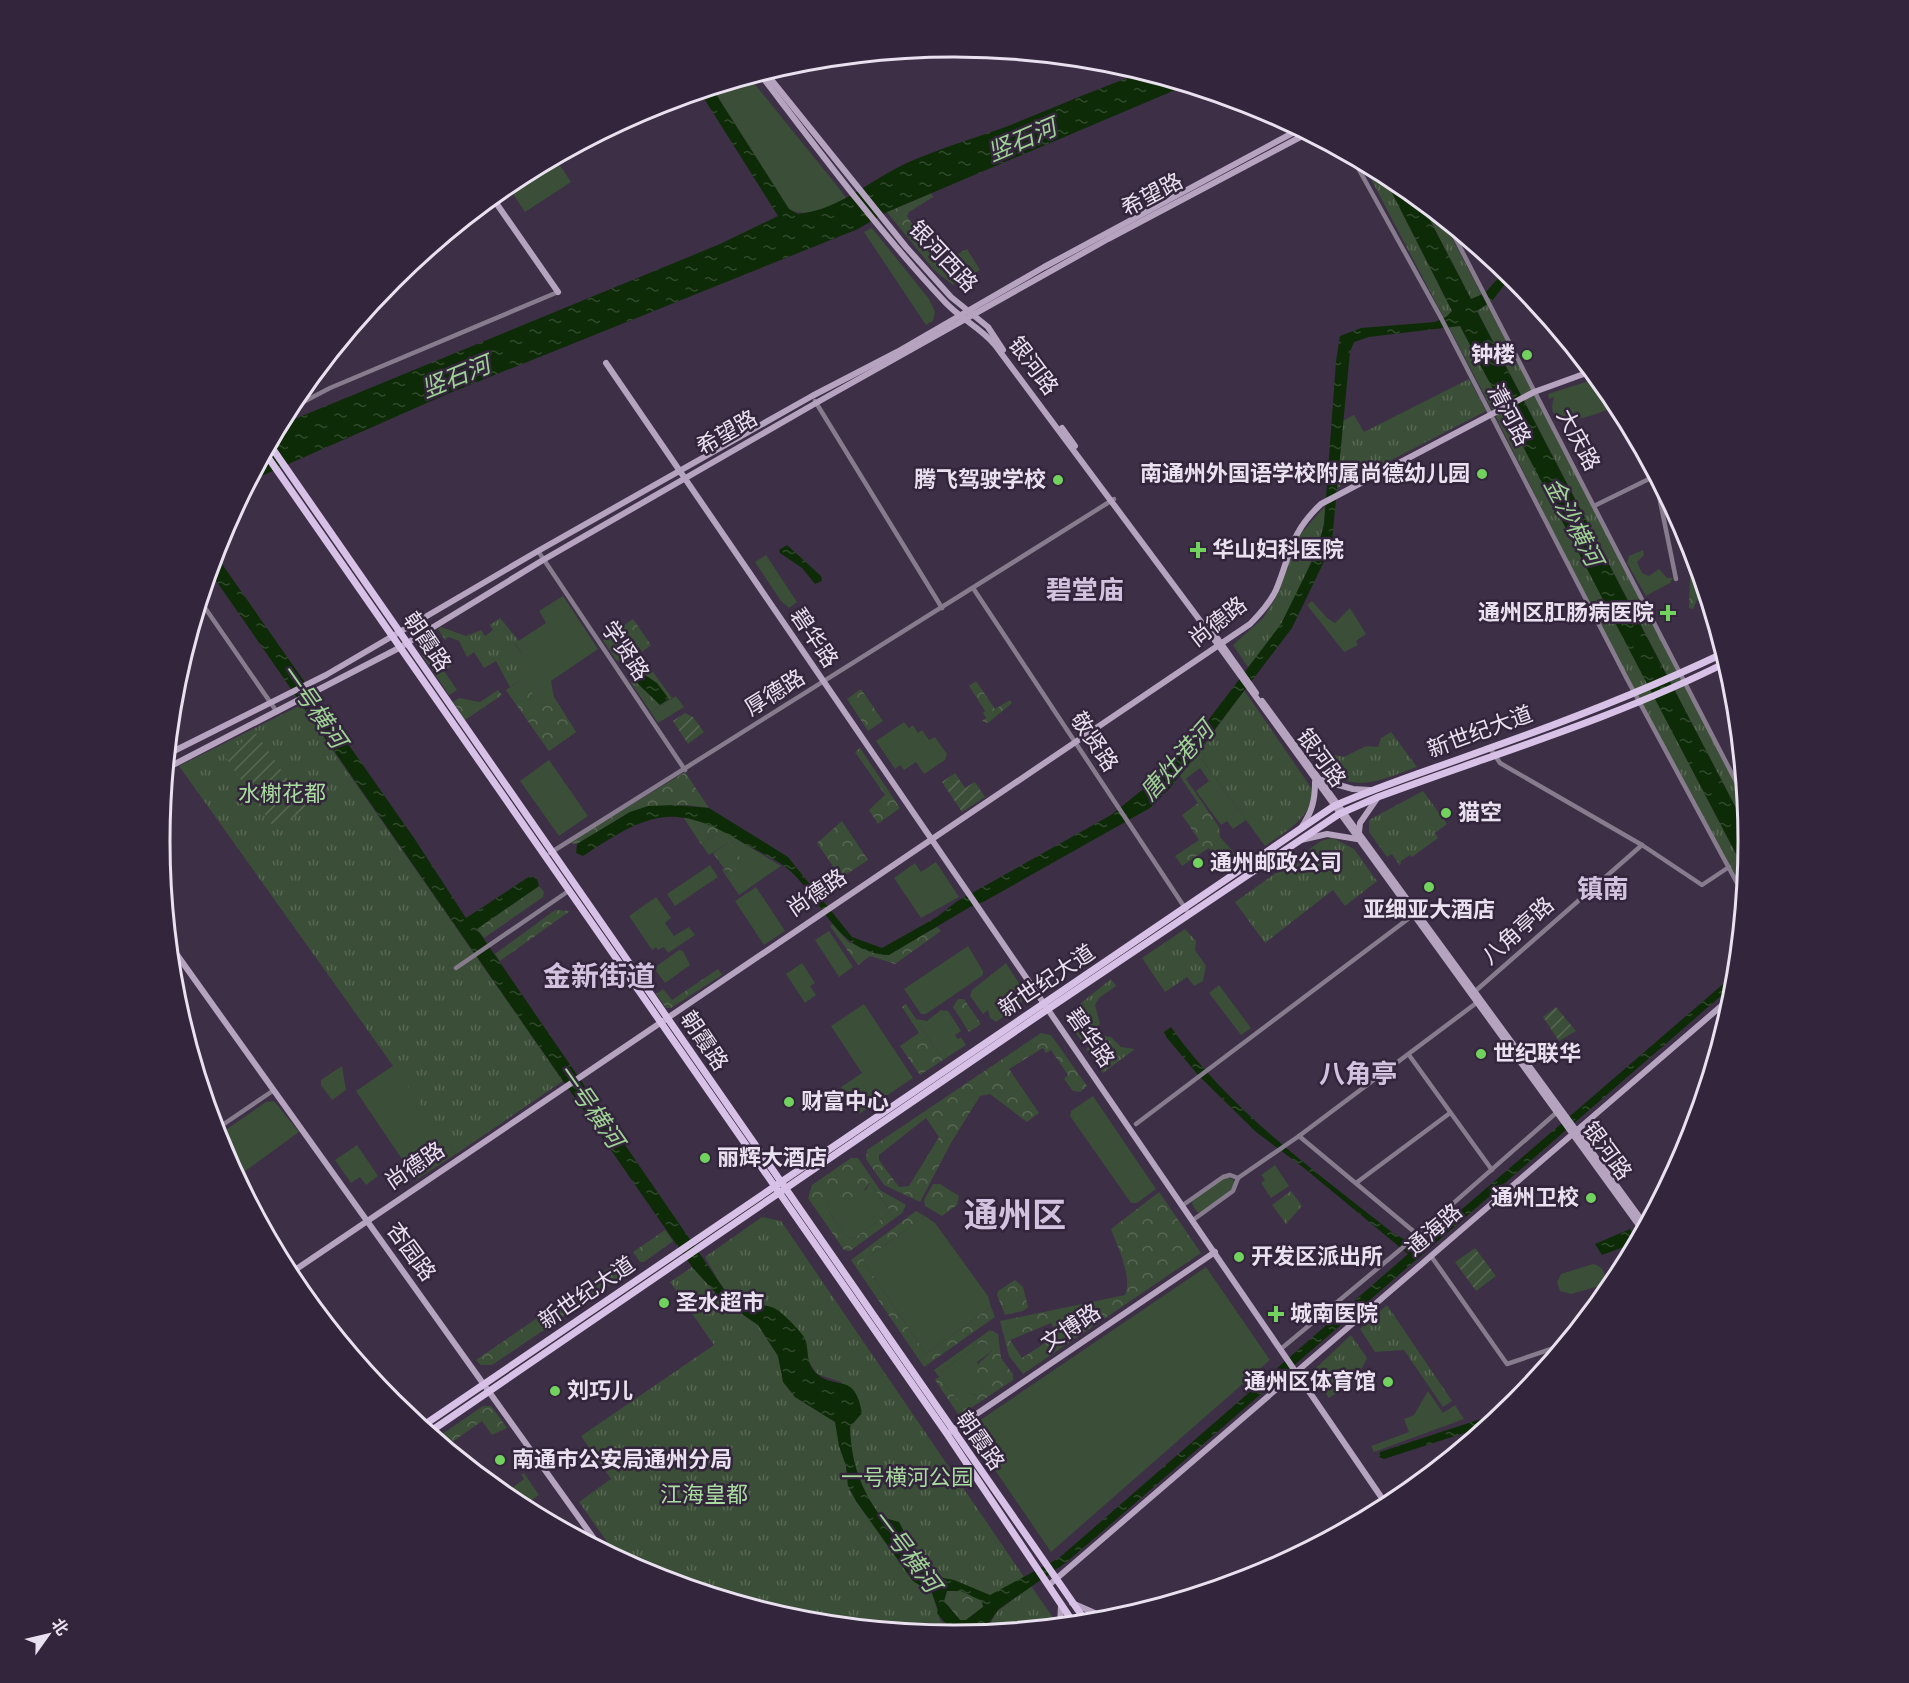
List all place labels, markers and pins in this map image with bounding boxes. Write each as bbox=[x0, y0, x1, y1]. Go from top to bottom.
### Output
place label: 钟楼 bbox=[1471, 342, 1515, 368]
marker: 钟楼 bbox=[1520, 348, 1534, 362]
place label: 南通州外国语学校附属尚德幼儿园 bbox=[1140, 461, 1470, 487]
place label: 腾飞驾驶学校 bbox=[914, 467, 1046, 493]
marker: 南通州外国语学校附属尚德幼儿园 bbox=[1475, 467, 1489, 481]
marker: 腾飞驾驶学校 bbox=[1051, 473, 1065, 487]
place label: 华山妇科医院 bbox=[1212, 537, 1344, 563]
marker: 华山妇科医院 bbox=[1189, 541, 1207, 559]
place label: 通州区肛肠病医院 bbox=[1478, 600, 1654, 626]
marker: 通州区肛肠病医院 bbox=[1659, 604, 1677, 622]
place label: 猫空 bbox=[1458, 800, 1502, 826]
marker: 猫空 bbox=[1439, 806, 1453, 820]
place label: 通州邮政公司 bbox=[1210, 850, 1342, 876]
marker: 通州邮政公司 bbox=[1191, 856, 1205, 870]
marker: 亚细亚大酒店 bbox=[1422, 880, 1436, 894]
place label: 亚细亚大酒店 bbox=[1363, 897, 1495, 923]
place label: 世纪联华 bbox=[1493, 1041, 1581, 1067]
marker: 世纪联华 bbox=[1474, 1047, 1488, 1061]
place label: 财富中心 bbox=[801, 1089, 889, 1115]
marker: 财富中心 bbox=[782, 1095, 796, 1109]
place label: 丽辉大酒店 bbox=[717, 1145, 827, 1171]
marker: 丽辉大酒店 bbox=[698, 1151, 712, 1165]
place label: 通州卫校 bbox=[1491, 1185, 1579, 1211]
marker: 通州卫校 bbox=[1584, 1191, 1598, 1205]
place label: 开发区派出所 bbox=[1251, 1244, 1383, 1270]
marker: 开发区派出所 bbox=[1232, 1250, 1246, 1264]
place label: 圣水超市 bbox=[676, 1290, 764, 1316]
marker: 圣水超市 bbox=[657, 1296, 671, 1310]
place label: 城南医院 bbox=[1290, 1301, 1378, 1327]
marker: 城南医院 bbox=[1267, 1305, 1285, 1323]
place label: 通州区体育馆 bbox=[1244, 1369, 1376, 1395]
marker: 通州区体育馆 bbox=[1381, 1375, 1395, 1389]
place label: 刘巧儿 bbox=[567, 1378, 633, 1404]
marker: 刘巧儿 bbox=[548, 1384, 562, 1398]
place label: 南通市公安局通州分局 bbox=[512, 1447, 732, 1473]
marker: 南通市公安局通州分局 bbox=[493, 1453, 507, 1467]

